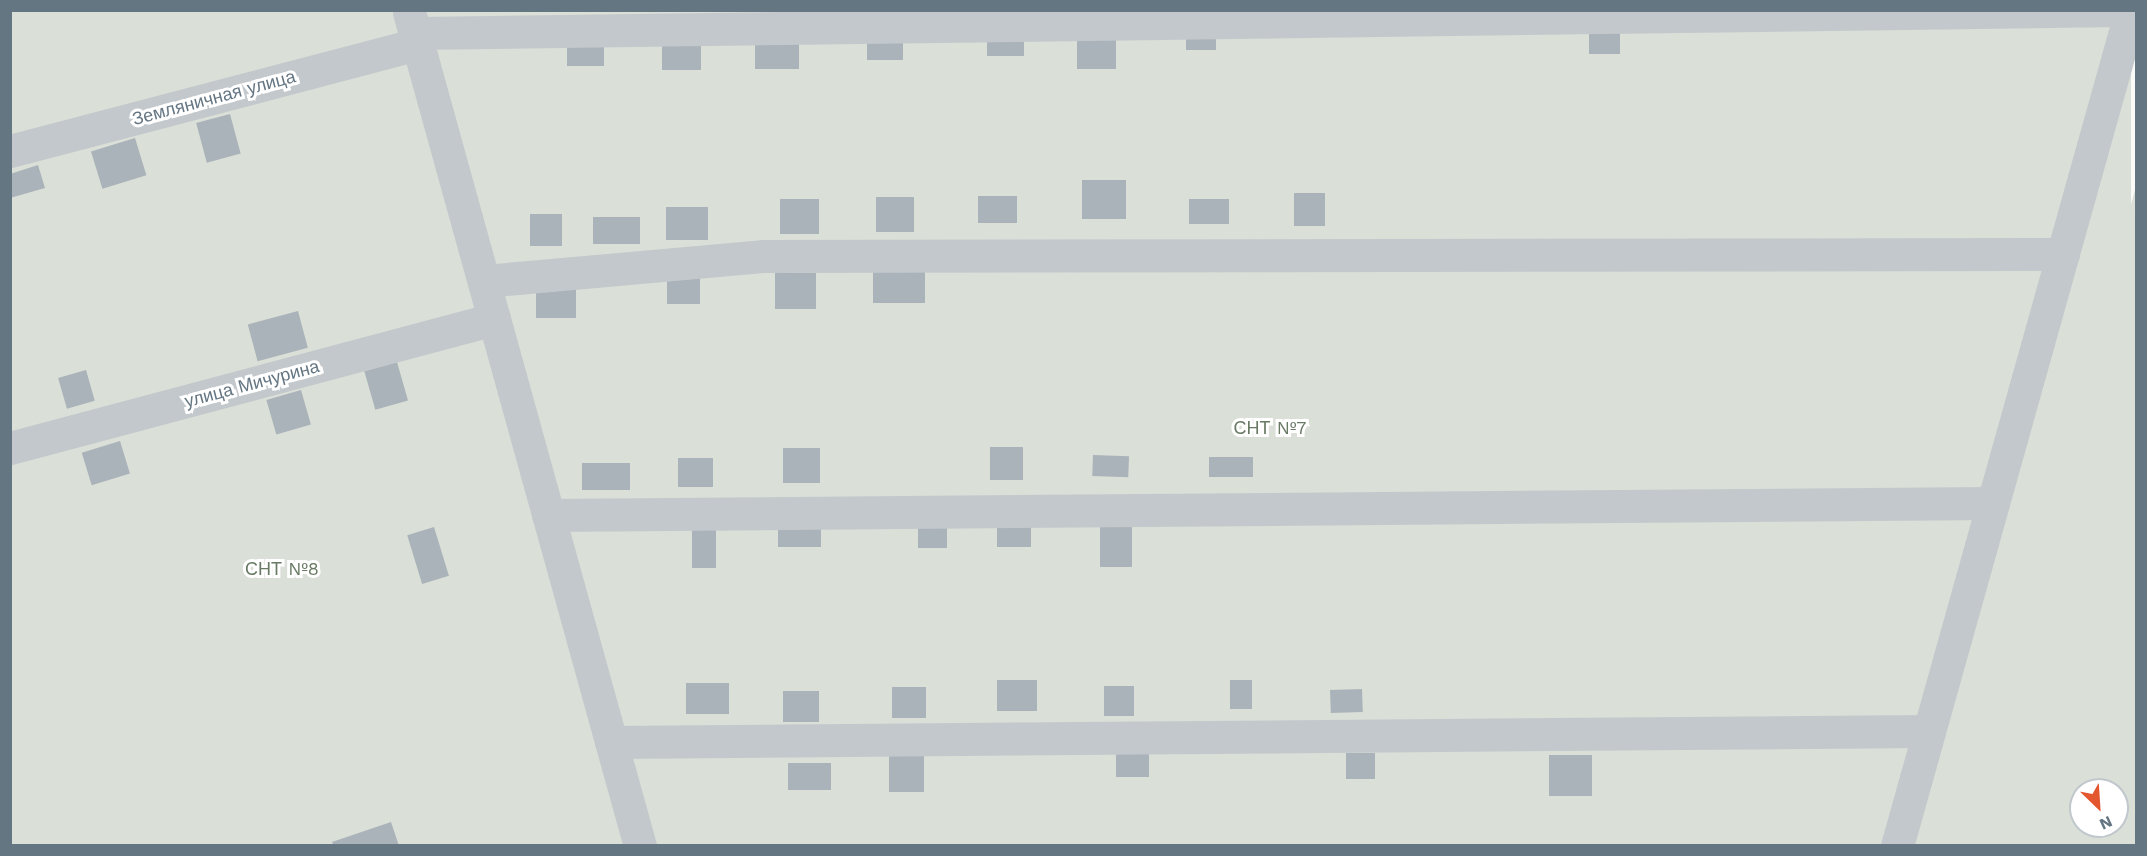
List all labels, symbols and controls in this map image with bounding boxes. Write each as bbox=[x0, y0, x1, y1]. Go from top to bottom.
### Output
street label: Земляничная улица bbox=[130, 66, 298, 130]
street label: улица Мичурина bbox=[182, 356, 322, 412]
park label: СНТ №7 bbox=[1234, 417, 1306, 439]
park label: СНТ №8 bbox=[245, 558, 319, 580]
north arrow bbox=[2069, 778, 2129, 838]
text: N bbox=[2097, 812, 2115, 834]

